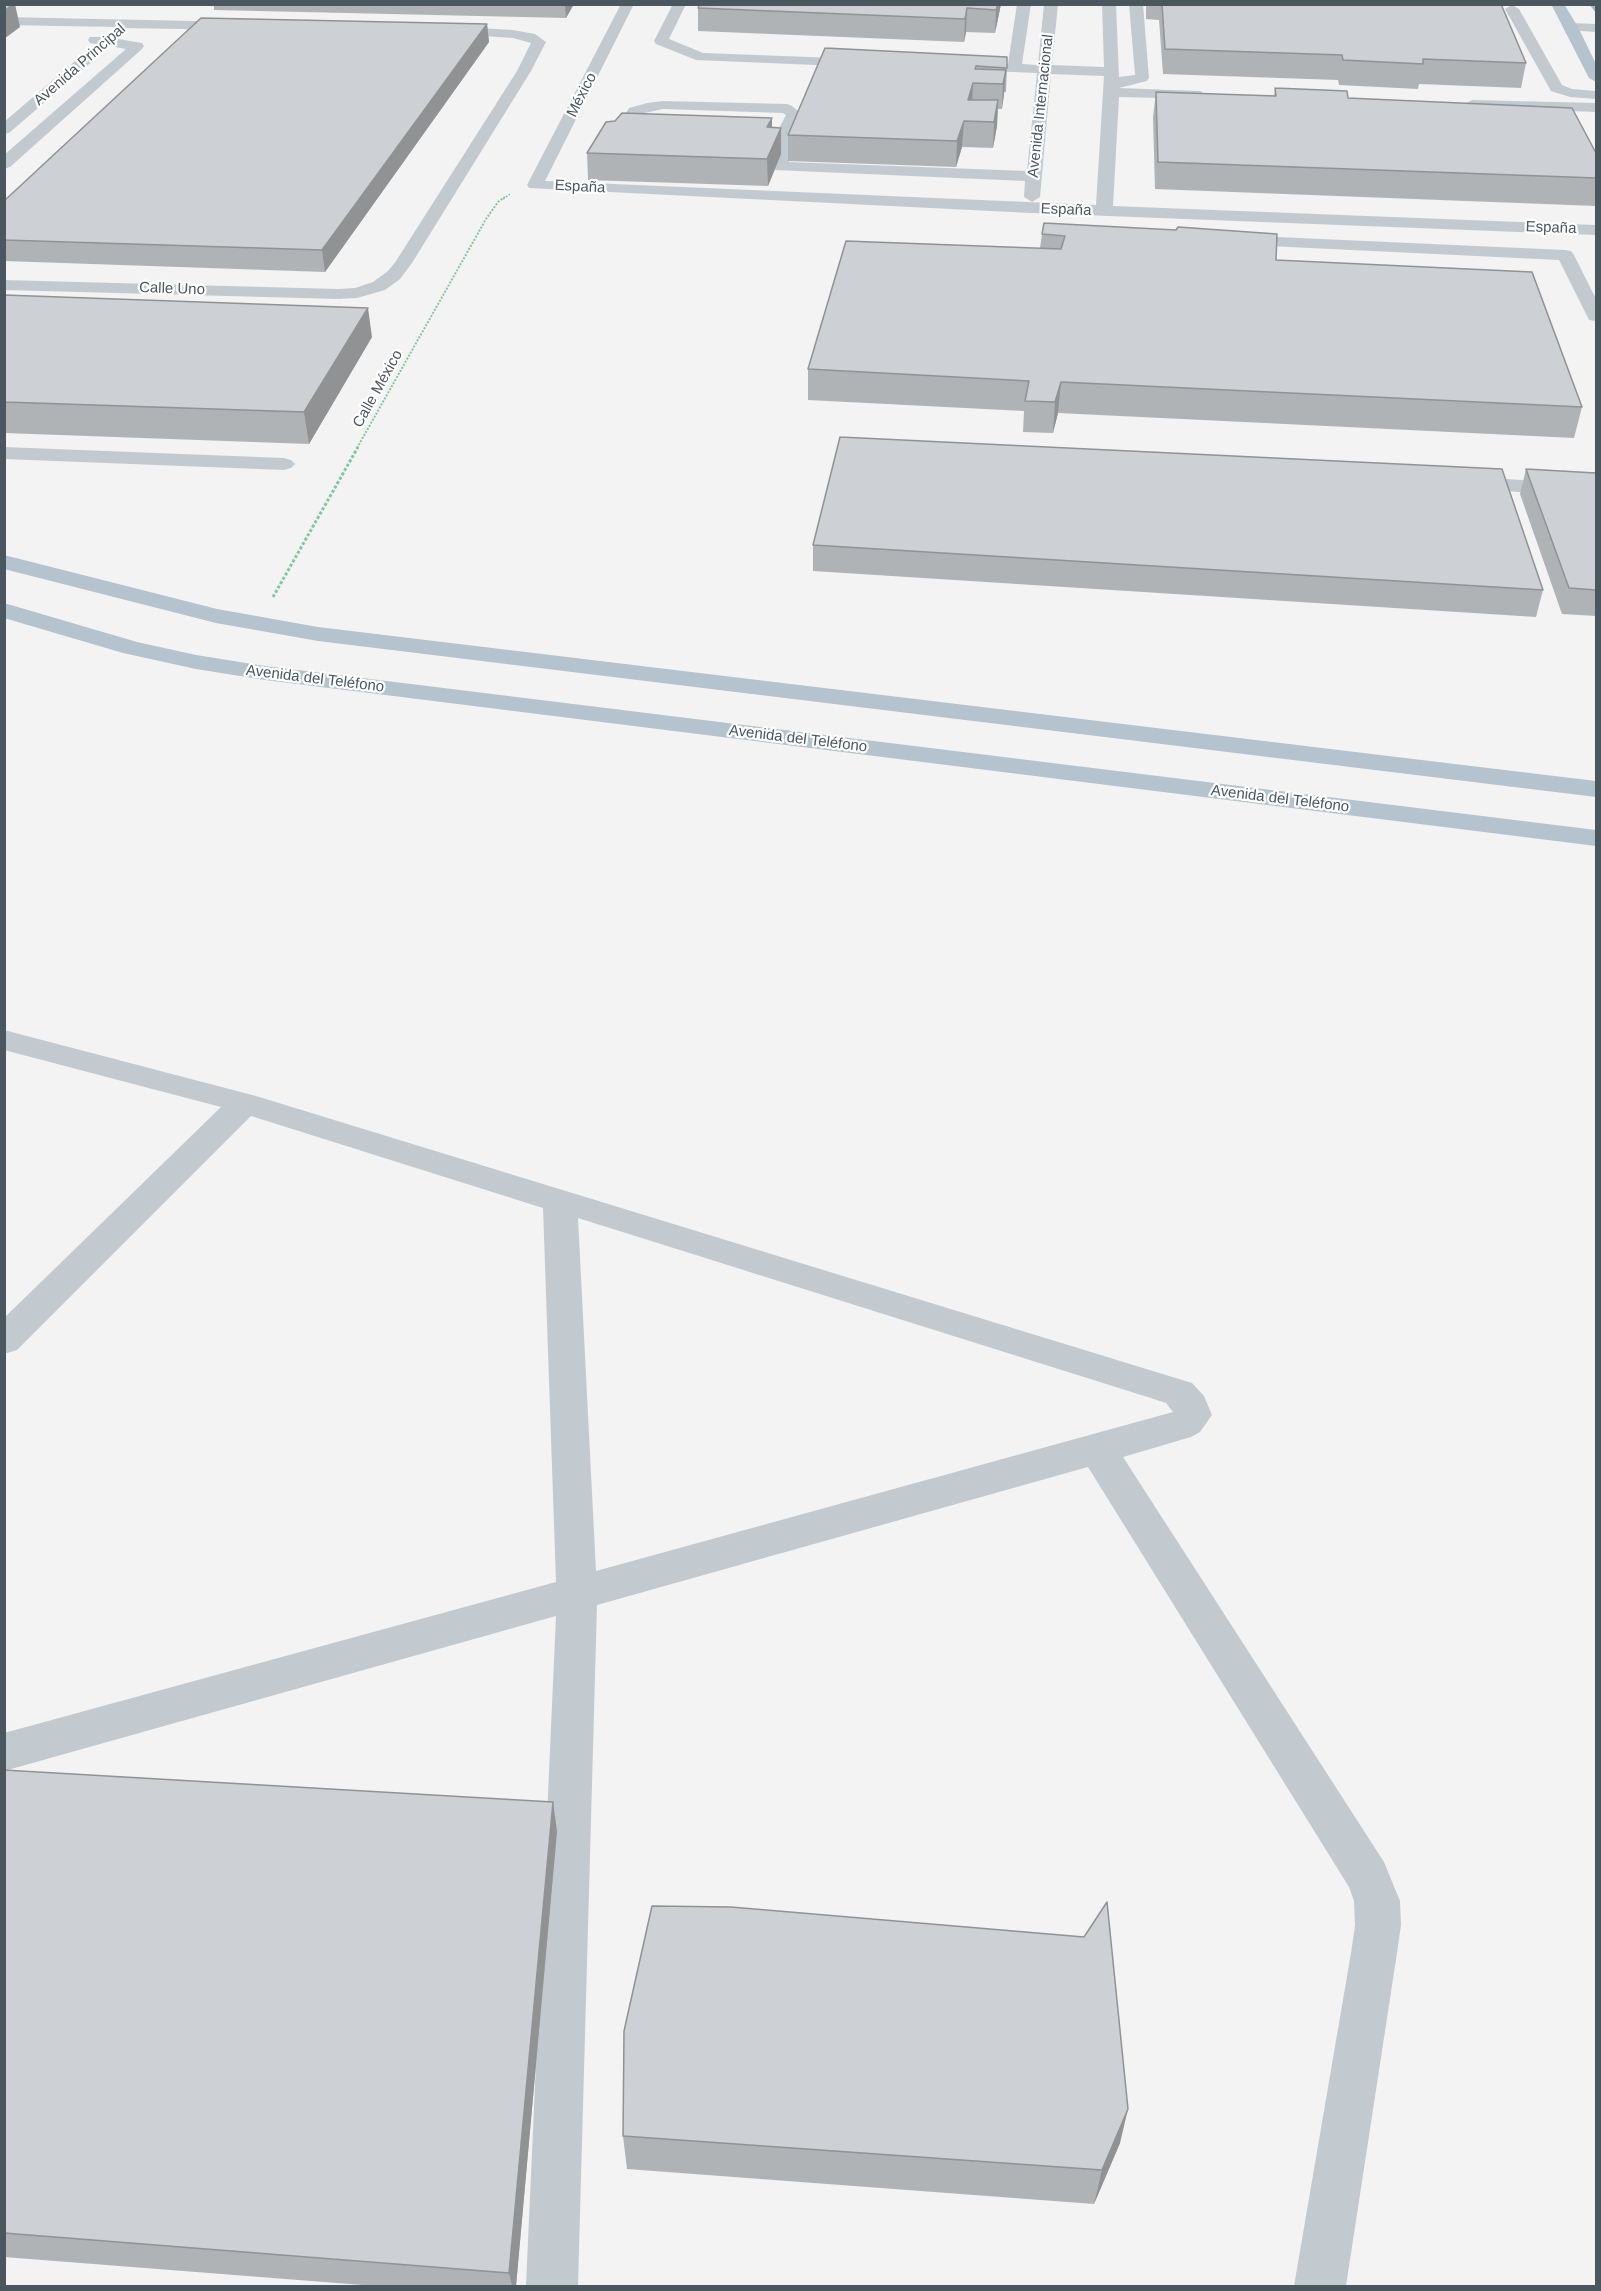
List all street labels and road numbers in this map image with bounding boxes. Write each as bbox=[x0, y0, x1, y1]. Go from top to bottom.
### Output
street label: Avenida Principal bbox=[30, 20, 130, 110]
street label: Avenida Internacional bbox=[1025, 33, 1057, 179]
street label: México bbox=[563, 70, 601, 120]
street label: España bbox=[554, 177, 606, 197]
street label: España bbox=[1040, 200, 1092, 220]
street label: España bbox=[1525, 218, 1577, 238]
street label: Calle Uno bbox=[139, 279, 205, 299]
street label: Calle México bbox=[349, 347, 407, 431]
street label: Avenida del Teléfono bbox=[245, 662, 385, 696]
street label: Avenida del Teléfono bbox=[728, 722, 868, 756]
street label: Avenida del Teléfono bbox=[1210, 782, 1350, 816]

